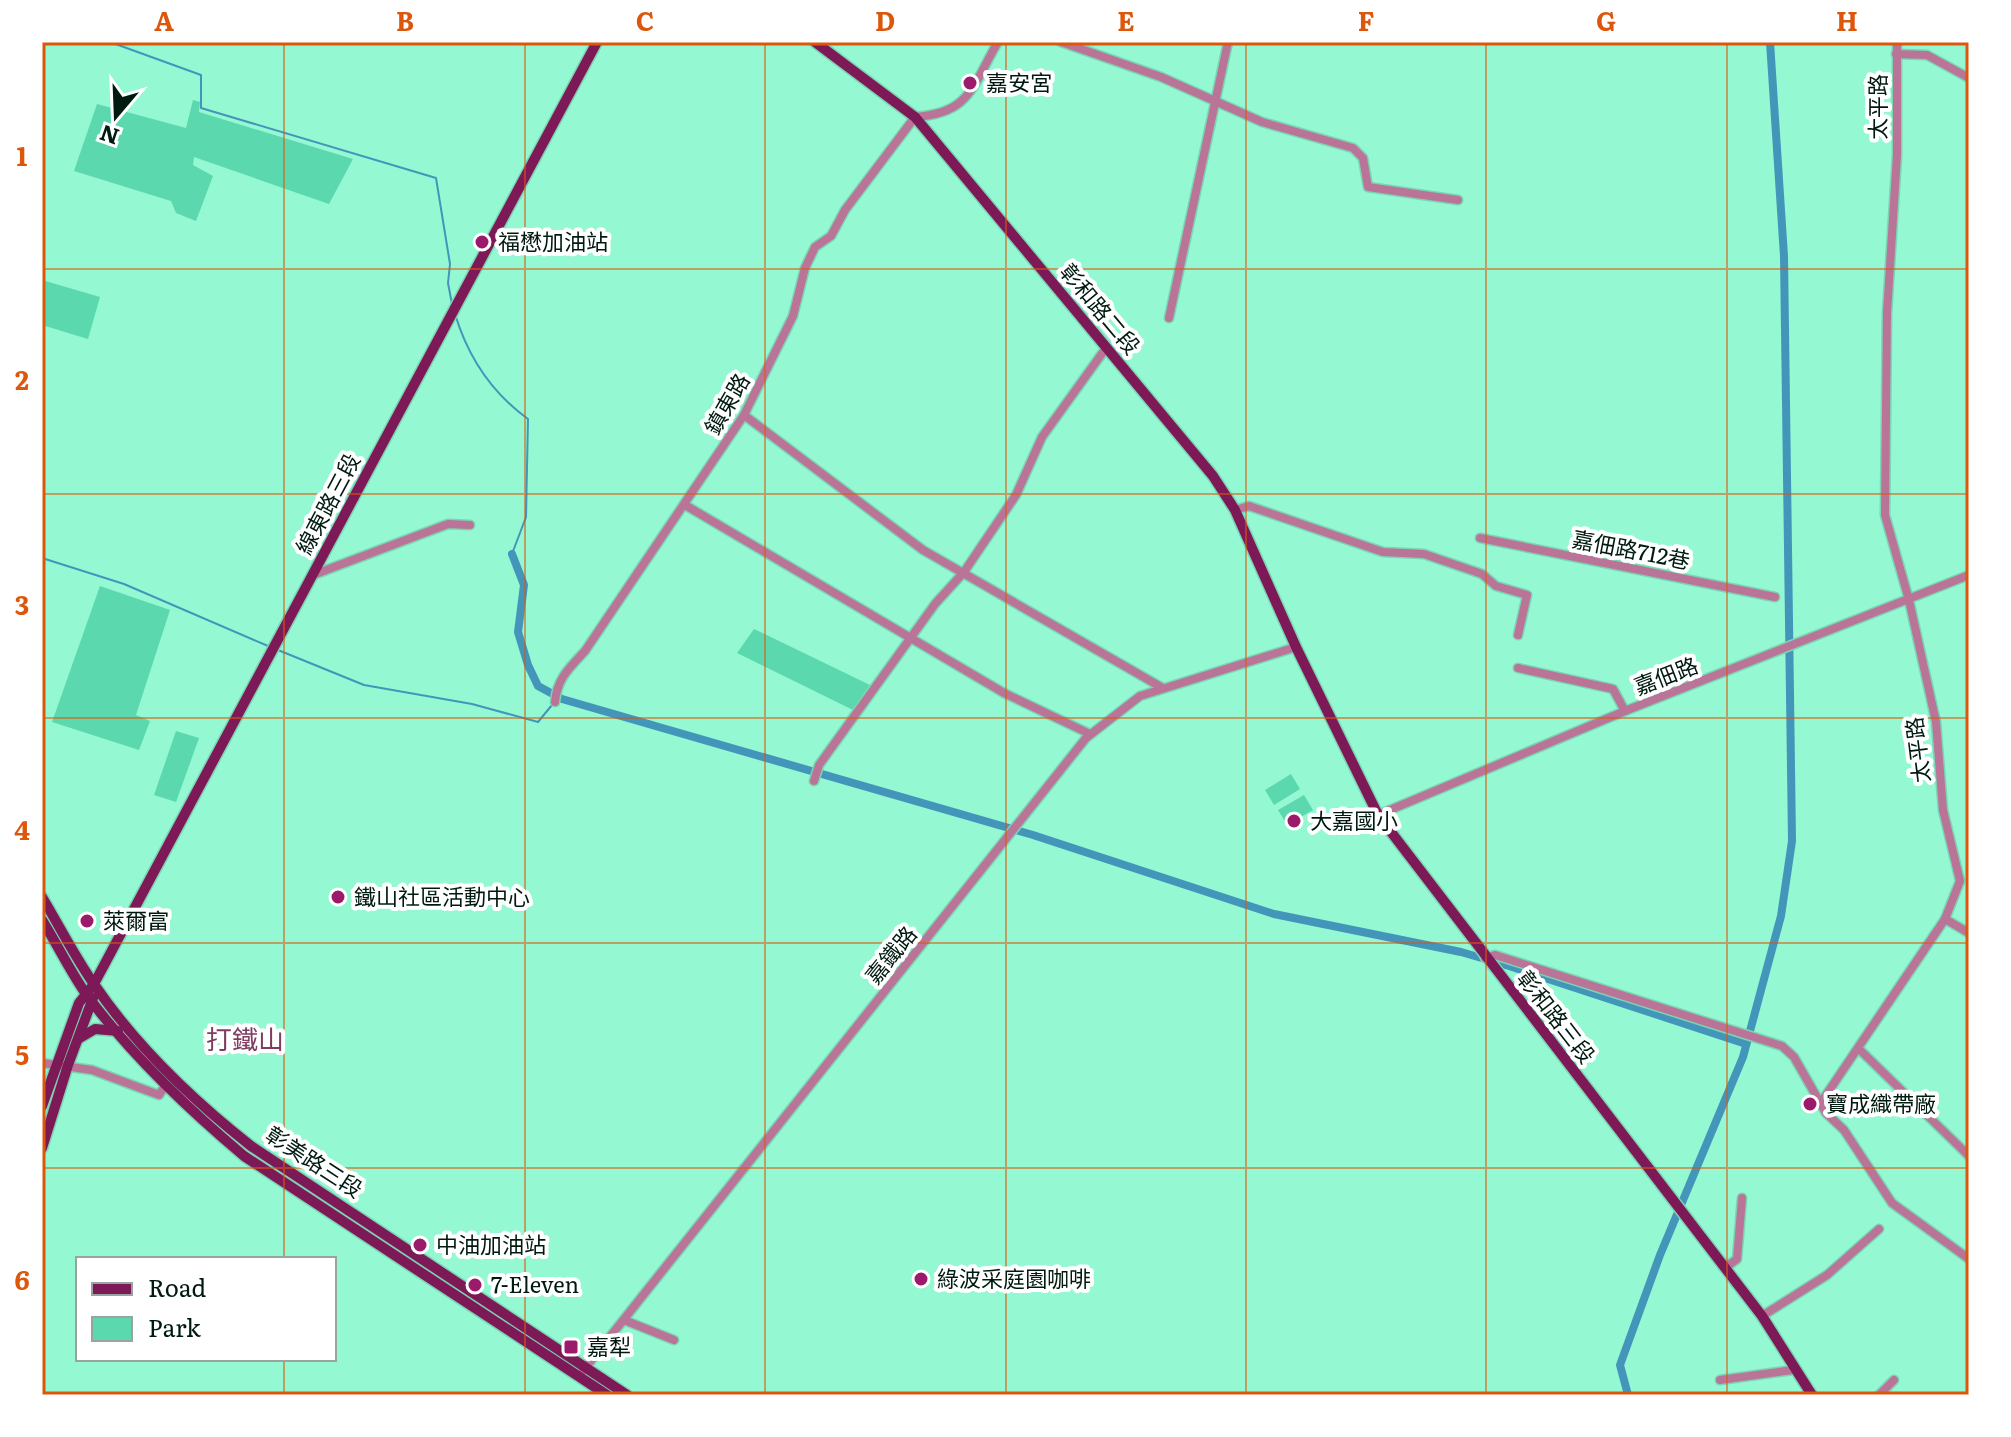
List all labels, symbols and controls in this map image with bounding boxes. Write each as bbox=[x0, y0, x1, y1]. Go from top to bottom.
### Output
text: A bbox=[154, 0, 174, 39]
text: B bbox=[396, 0, 414, 39]
text: C bbox=[636, 0, 654, 39]
text: D bbox=[875, 0, 895, 39]
text: E bbox=[1117, 0, 1135, 39]
text: F bbox=[1358, 0, 1374, 39]
text: G bbox=[1596, 0, 1616, 39]
text: H bbox=[1836, 0, 1858, 39]
place label: 嘉安宮 bbox=[986, 65, 1052, 98]
marker: 嘉安宮 bbox=[961, 74, 979, 92]
street label: 太平路 bbox=[1860, 74, 1893, 140]
north arrow bbox=[76, 76, 156, 156]
text: N bbox=[95, 118, 123, 155]
text: 1 bbox=[17, 135, 28, 174]
place label: 福懋加油站 bbox=[498, 224, 608, 257]
marker: 福懋加油站 bbox=[473, 233, 491, 251]
street label: 彰和路二段 bbox=[1053, 255, 1149, 361]
text: 2 bbox=[15, 359, 29, 398]
street label: 鎮東路 bbox=[695, 366, 756, 440]
street label: 線東路三段 bbox=[286, 447, 367, 560]
street label: 嘉佃路712巷 bbox=[1570, 521, 1693, 576]
text: 3 bbox=[15, 584, 29, 623]
street label: 嘉佃路 bbox=[1629, 647, 1702, 702]
street label: 太平路 bbox=[1896, 715, 1937, 785]
place label: 大嘉國小 bbox=[1310, 803, 1398, 836]
text: 4 bbox=[14, 809, 30, 848]
marker: 大嘉國小 bbox=[1285, 812, 1303, 830]
place label: 鐵山社區活動中心 bbox=[354, 879, 530, 912]
marker: 鐵山社區活動中心 bbox=[329, 888, 347, 906]
place label: 萊爾富 bbox=[103, 903, 169, 936]
marker: 萊爾富 bbox=[78, 912, 96, 930]
street label: 嘉鐵路 bbox=[856, 918, 923, 990]
street label: 彰和路三段 bbox=[1510, 963, 1604, 1070]
district label: 打鐵山 bbox=[206, 1018, 284, 1057]
text: 5 bbox=[15, 1034, 29, 1073]
place label: 寶成織帶廠 bbox=[1826, 1086, 1936, 1119]
marker: 寶成織帶廠 bbox=[1801, 1095, 1819, 1113]
street label: 彰美路三段 bbox=[260, 1117, 370, 1205]
place label: 中油加油站 bbox=[436, 1227, 546, 1260]
marker: 中油加油站 bbox=[411, 1236, 429, 1254]
legend bbox=[76, 1257, 336, 1361]
text: 6 bbox=[14, 1259, 30, 1298]
place label: 綠波采庭園咖啡 bbox=[937, 1261, 1091, 1294]
place label: 7-Eleven bbox=[491, 1267, 579, 1300]
text: Road bbox=[148, 1269, 207, 1304]
marker: 綠波采庭園咖啡 bbox=[912, 1270, 930, 1288]
marker: 7-Eleven bbox=[466, 1276, 484, 1294]
text: Park bbox=[148, 1309, 201, 1344]
place label: 嘉犁 bbox=[587, 1329, 631, 1362]
marker: 嘉犁 bbox=[562, 1338, 580, 1356]

